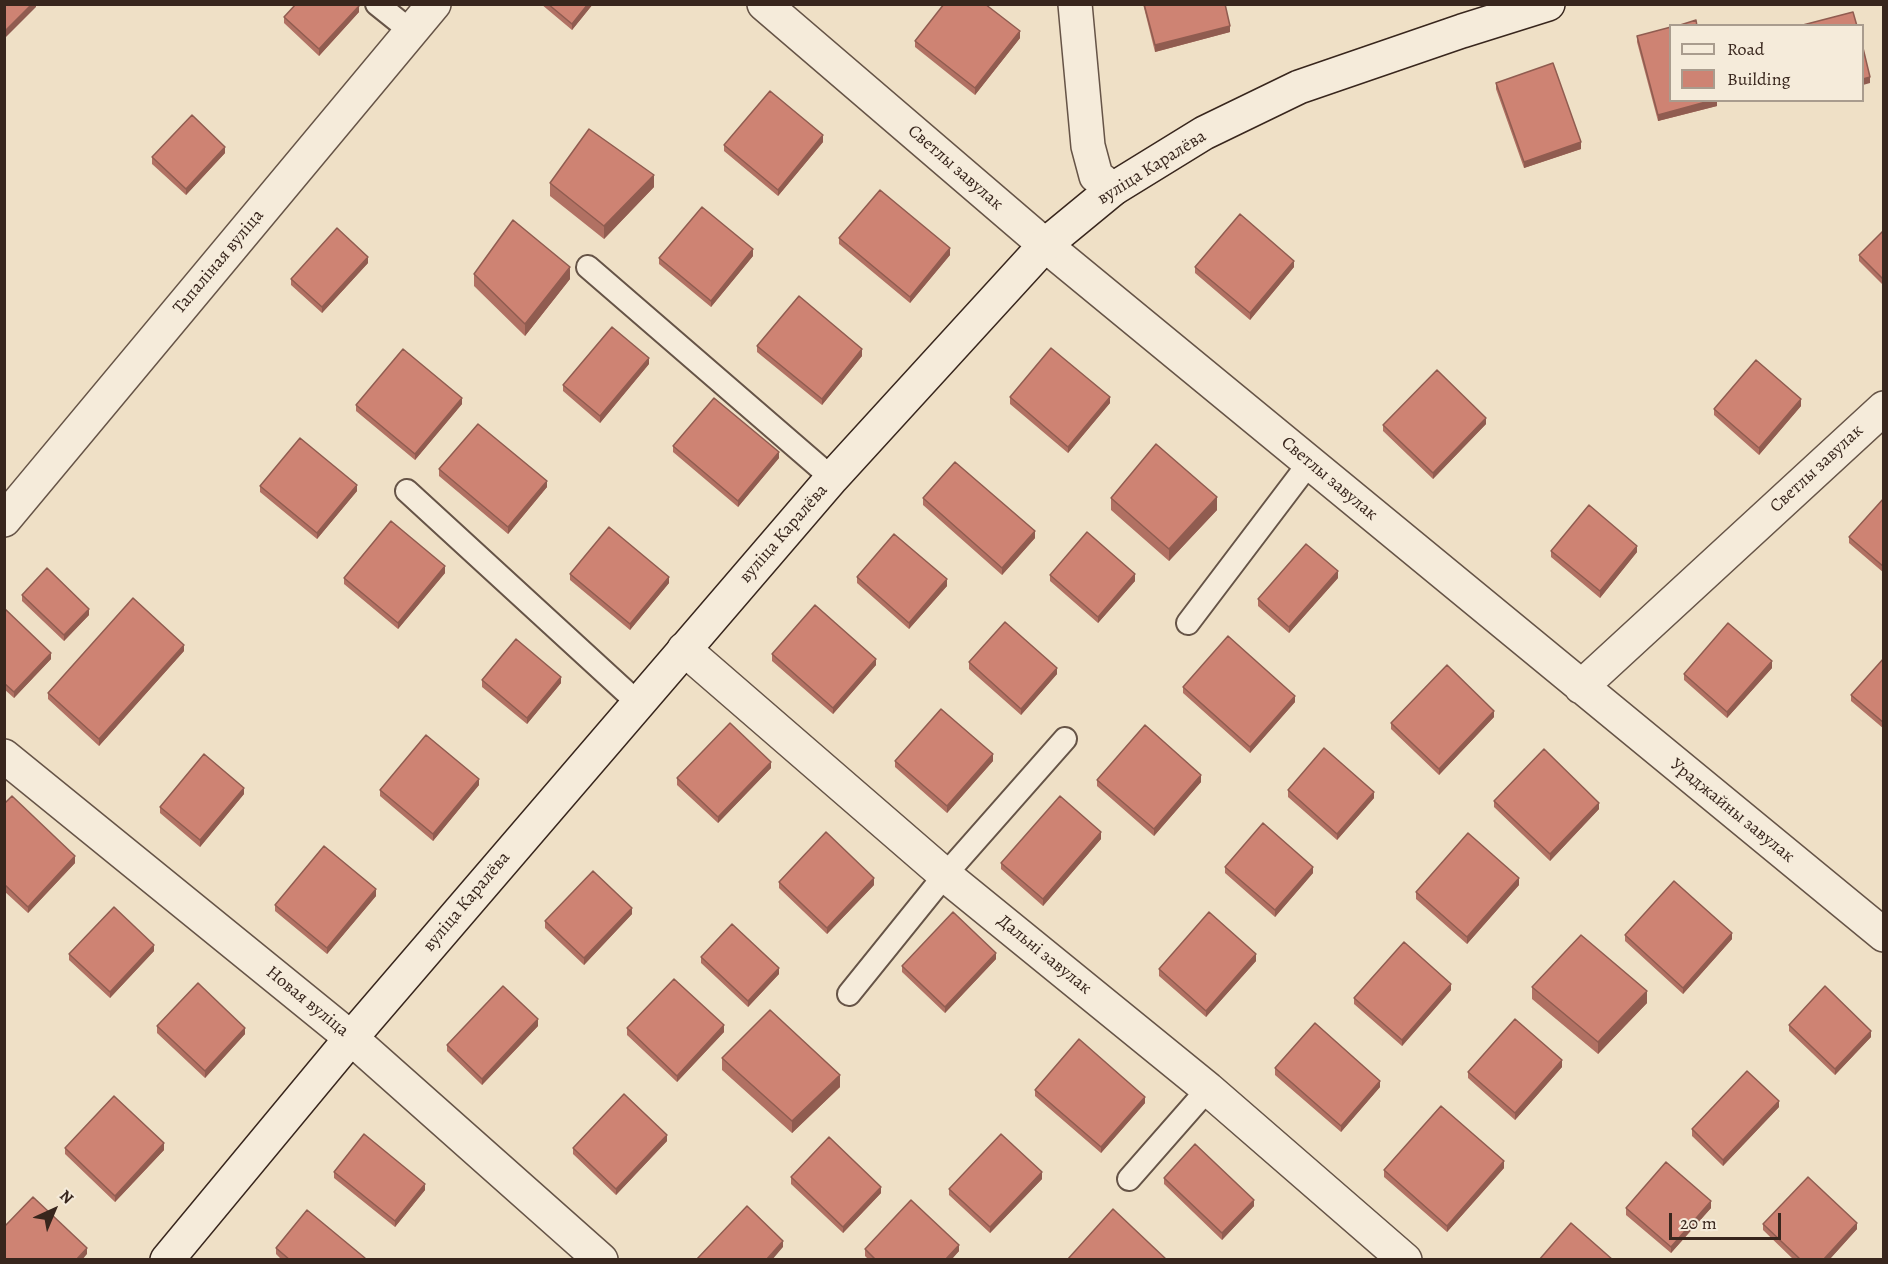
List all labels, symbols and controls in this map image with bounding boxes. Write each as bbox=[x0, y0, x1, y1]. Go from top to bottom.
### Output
legend bbox=[1669, 24, 1864, 102]
text: Road bbox=[1727, 37, 1764, 61]
text: Building bbox=[1727, 67, 1791, 91]
street label: Светлы завулак bbox=[903, 121, 1007, 215]
street label: вуліца Каралёва bbox=[1094, 126, 1210, 210]
street label: Тапаліная вуліца bbox=[169, 205, 269, 319]
street label: Светлы завулак bbox=[1766, 420, 1868, 518]
street label: Светлы завулак bbox=[1276, 432, 1382, 526]
street label: вуліца Каралёва bbox=[735, 480, 833, 588]
street label: Ураджайны завулак bbox=[1665, 754, 1799, 868]
street label: вуліца Каралёва bbox=[419, 848, 515, 956]
street label: Дальні завулак bbox=[993, 910, 1095, 1000]
street label: Новая вуліца bbox=[261, 962, 353, 1042]
north arrow bbox=[24, 1180, 84, 1240]
text: N bbox=[55, 1185, 78, 1209]
scale bar bbox=[1672, 1201, 1784, 1239]
text: 20 m bbox=[1680, 1211, 1717, 1235]

